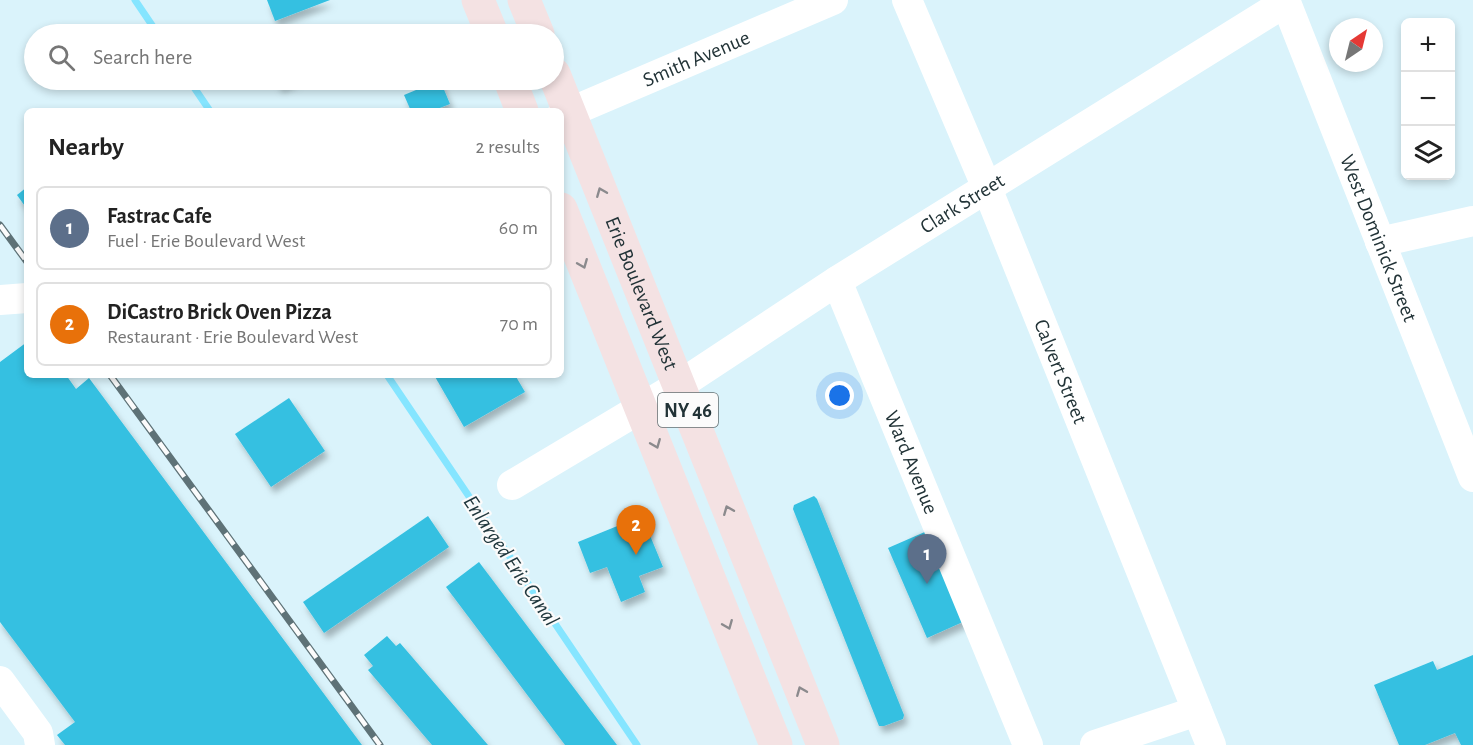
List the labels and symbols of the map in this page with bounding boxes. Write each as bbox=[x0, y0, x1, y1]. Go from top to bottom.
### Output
north arrow bbox=[1329, 18, 1383, 72]
street label: Smith Avenue bbox=[640, 27, 753, 91]
street label: West Dominick Street bbox=[1336, 152, 1421, 325]
street label: Clark Street bbox=[916, 170, 1008, 238]
one-way arrow bbox=[596, 188, 608, 199]
street label: Erie Boulevard West bbox=[601, 214, 682, 373]
one-way arrow bbox=[576, 257, 588, 268]
street label: Calvert Street bbox=[1030, 316, 1091, 427]
your location bbox=[825, 381, 854, 410]
road number: NY 46 bbox=[658, 393, 718, 427]
street label: Ward Avenue bbox=[881, 408, 942, 517]
one-way arrow bbox=[649, 438, 661, 449]
water label: Enlarged Erie Canal bbox=[459, 491, 563, 630]
one-way arrow bbox=[723, 505, 735, 516]
pin: 2 bbox=[616, 506, 656, 555]
pin: 1 bbox=[908, 534, 946, 584]
one-way arrow bbox=[721, 619, 733, 630]
one-way arrow bbox=[796, 686, 808, 697]

